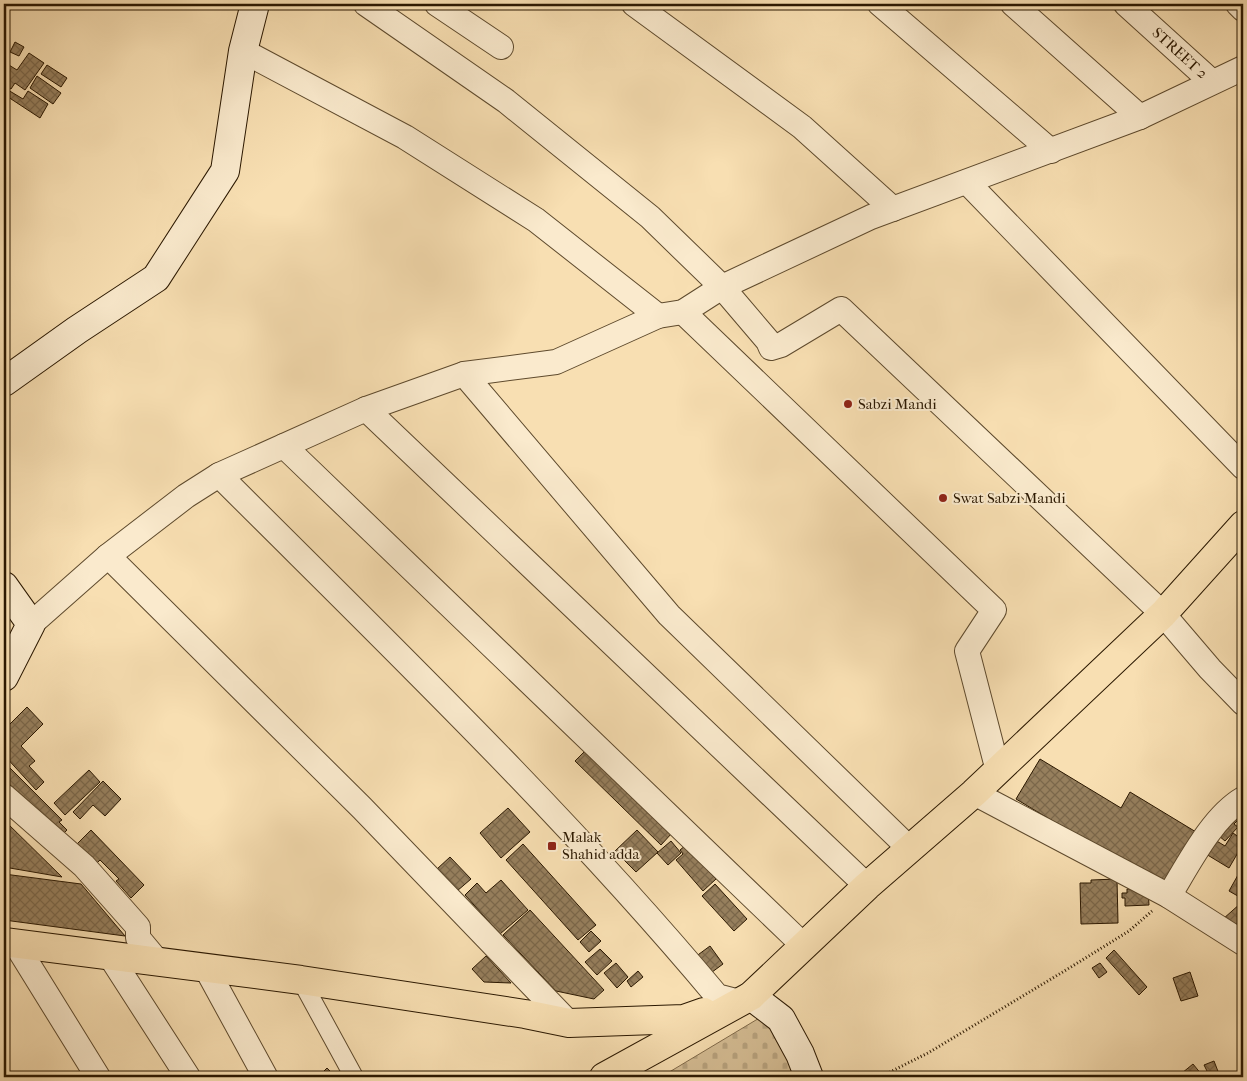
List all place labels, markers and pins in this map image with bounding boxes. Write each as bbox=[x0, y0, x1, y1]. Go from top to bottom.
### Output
place label: Sabzi Mandi bbox=[858, 395, 937, 413]
marker: Sabzi Mandi bbox=[842, 398, 854, 410]
place label: Swat Sabzi Mandi bbox=[953, 489, 1066, 507]
marker: Swat Sabzi Mandi bbox=[937, 492, 949, 504]
place label: Malak Shahid adda bbox=[562, 828, 641, 863]
marker: Malak Shahid adda bbox=[546, 840, 558, 852]

